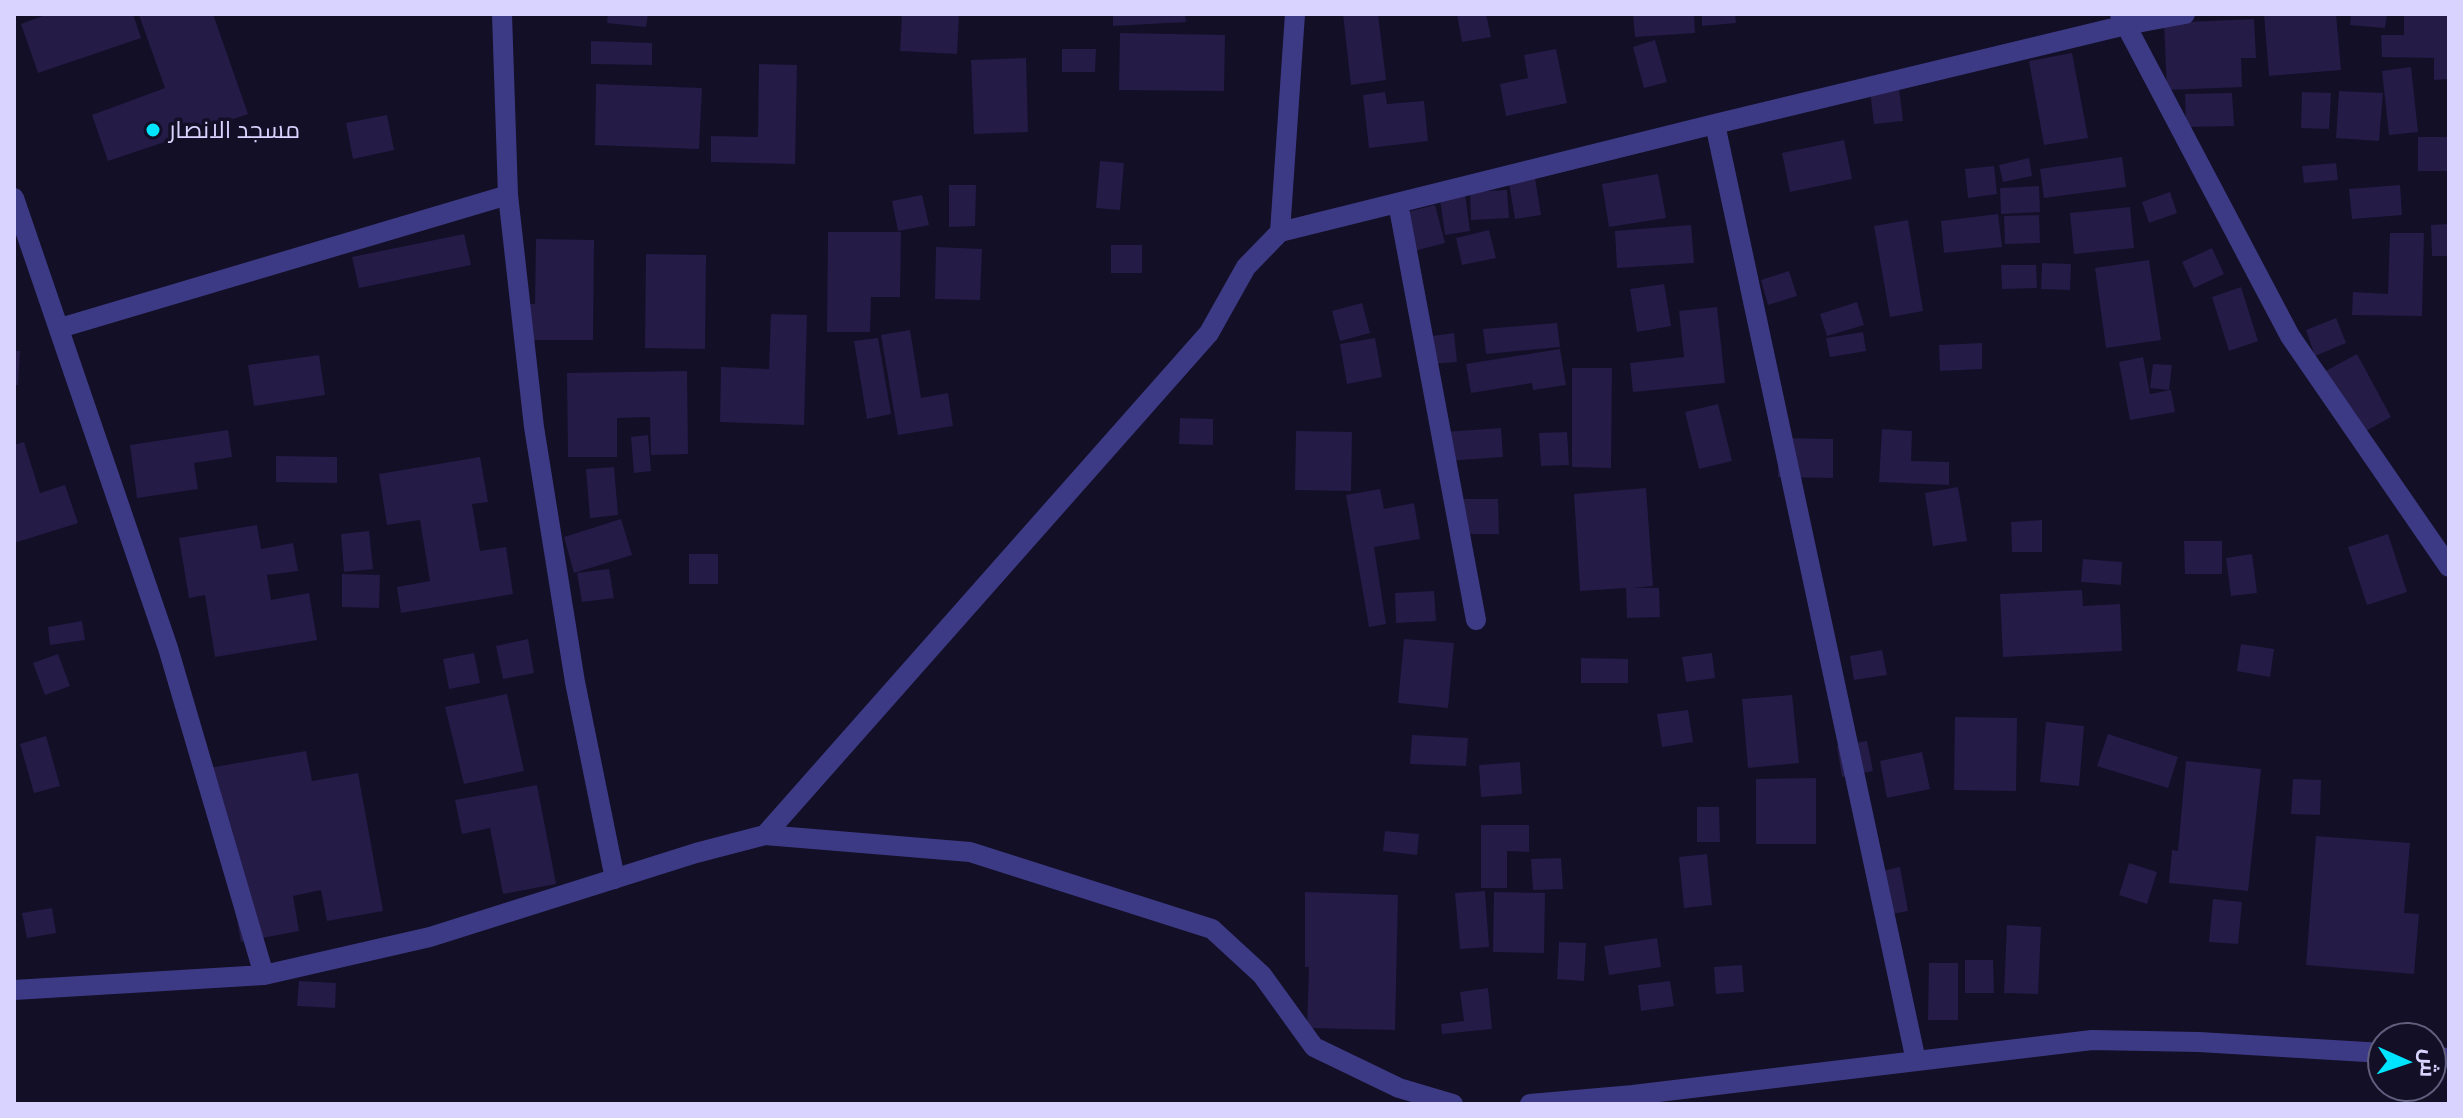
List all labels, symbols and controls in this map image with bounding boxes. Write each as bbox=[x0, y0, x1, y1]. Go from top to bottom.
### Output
place label: مسجد الانصار bbox=[169, 116, 300, 144]
marker: مسجد الانصار bbox=[144, 121, 162, 139]
north arrow bbox=[2367, 1022, 2447, 1102]
text: ش bbox=[2416, 1048, 2443, 1078]

